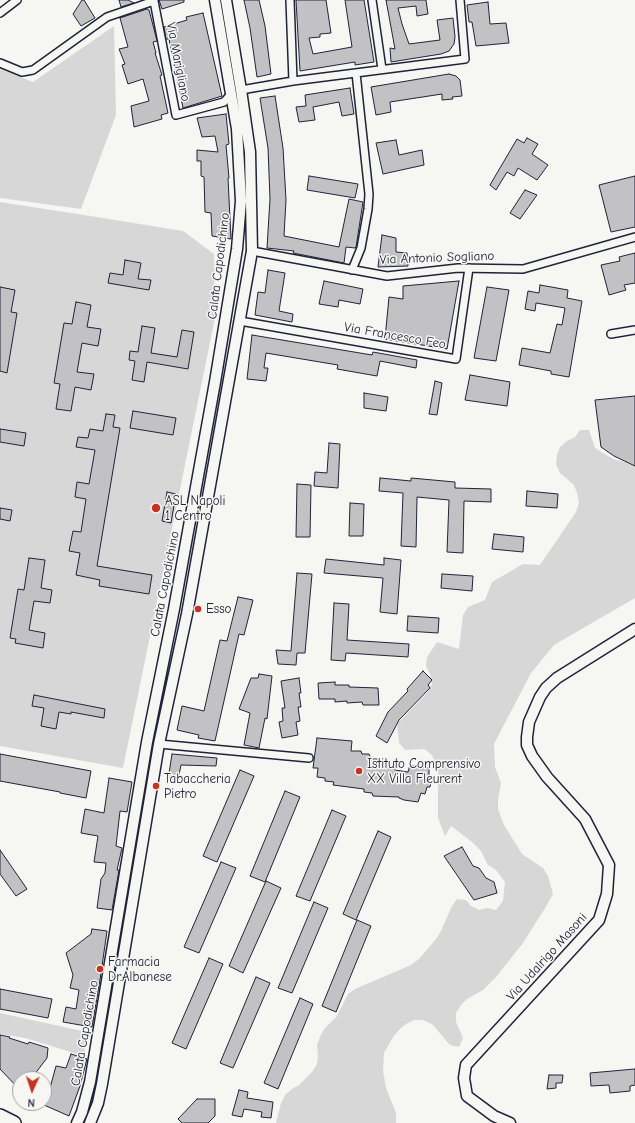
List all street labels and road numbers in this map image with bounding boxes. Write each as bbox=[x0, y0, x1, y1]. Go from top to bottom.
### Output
street label: Via Marigliano bbox=[163, 21, 193, 103]
street label: Calata Capodichino bbox=[205, 212, 233, 320]
street label: Via Antonio Sogliano bbox=[379, 248, 495, 268]
street label: Via Francesco Feo bbox=[343, 319, 447, 353]
street label: Calata Capodichino bbox=[147, 530, 183, 638]
street label: Via Udalrigo Masoni bbox=[504, 910, 590, 1004]
street label: Calata Capodichino bbox=[68, 979, 102, 1087]

